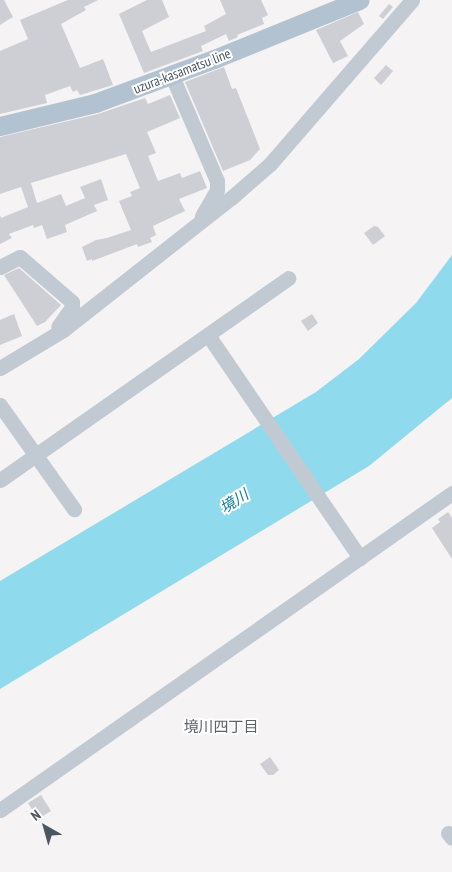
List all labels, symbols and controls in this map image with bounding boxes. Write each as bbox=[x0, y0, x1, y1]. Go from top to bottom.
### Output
street label: uzura-kasamatsu line bbox=[131, 45, 233, 97]
water label: 境川 bbox=[217, 485, 251, 517]
district label: 境川四丁目 bbox=[184, 718, 258, 736]
north arrow bbox=[20, 802, 70, 852]
text: N bbox=[27, 806, 44, 825]

